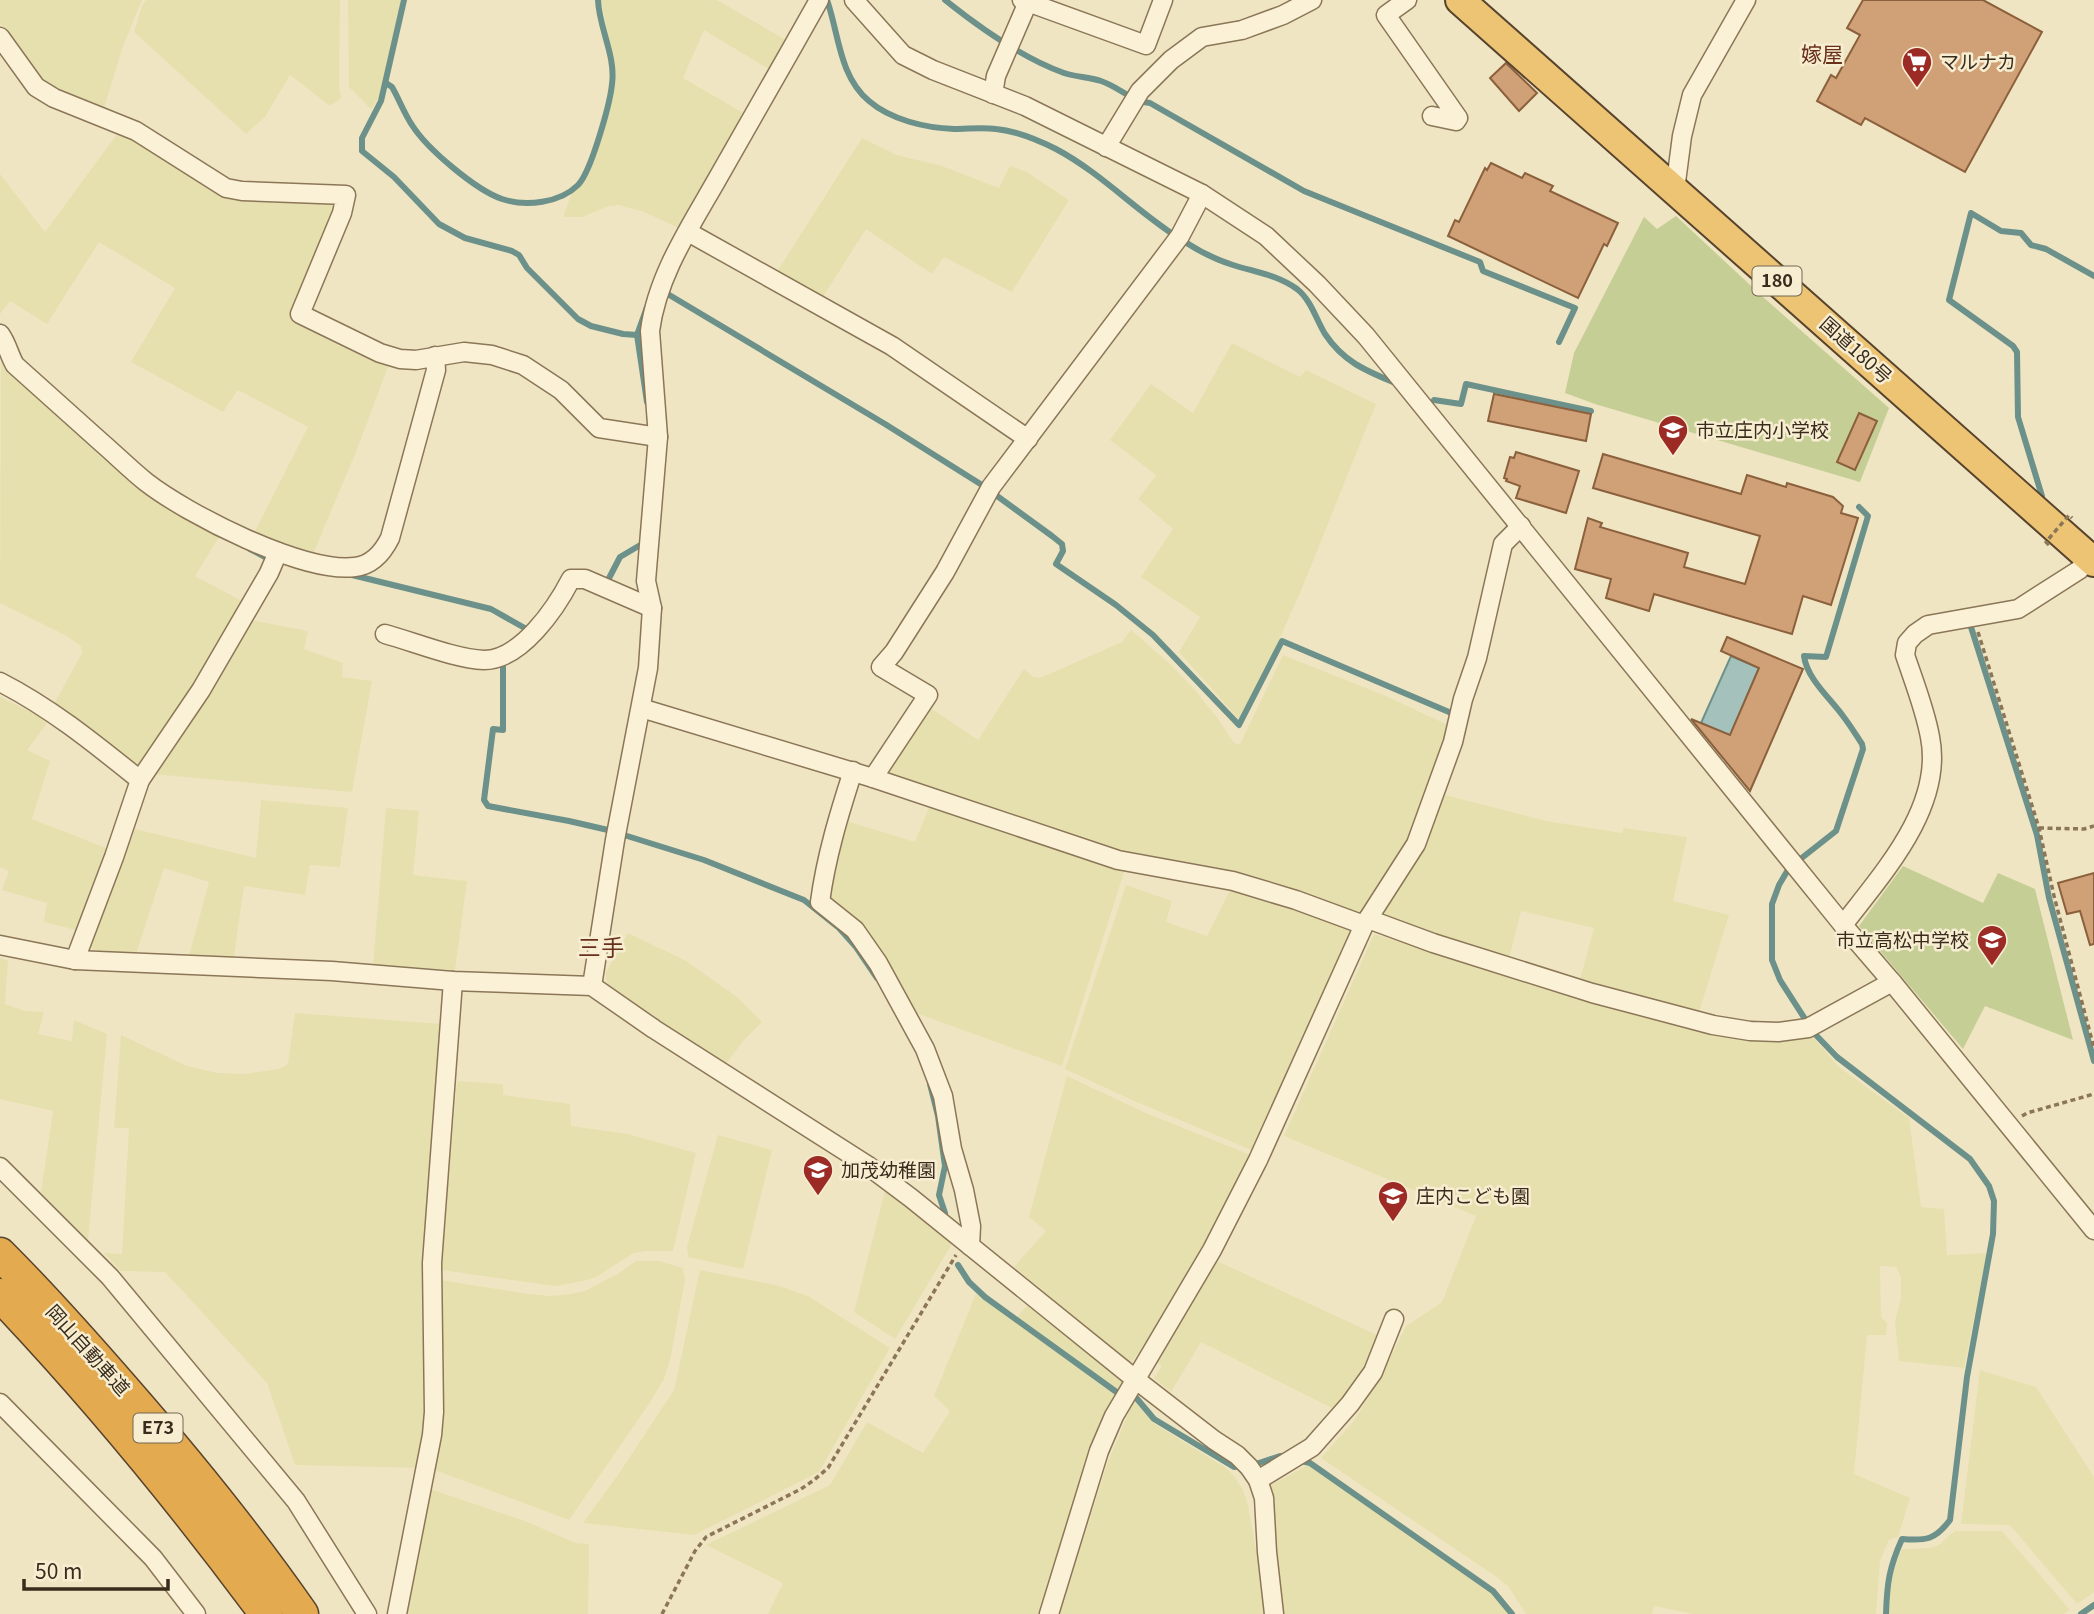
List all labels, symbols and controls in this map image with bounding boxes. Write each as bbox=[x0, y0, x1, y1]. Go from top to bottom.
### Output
district label: 嫁屋 bbox=[1801, 38, 1843, 68]
supermarket icon: マルナカ bbox=[1900, 45, 1934, 89]
place label: マルナカ bbox=[1940, 47, 2016, 74]
road number: 180 bbox=[1752, 267, 1802, 296]
street label: 国道180号 bbox=[1815, 309, 1899, 389]
school or university icon: 市立庄内小学校 bbox=[1656, 413, 1690, 457]
place label: 市立庄内小学校 bbox=[1696, 415, 1829, 442]
school or university icon: 市立高松中学校 bbox=[1975, 923, 2009, 967]
place label: 市立高松中学校 bbox=[1836, 925, 1969, 952]
district label: 三手 bbox=[578, 929, 624, 963]
school or university icon: 加茂幼稚園 bbox=[801, 1153, 835, 1197]
place label: 加茂幼稚園 bbox=[841, 1155, 936, 1182]
school or university icon: 庄内こども園 bbox=[1376, 1179, 1410, 1223]
place label: 庄内こども園 bbox=[1416, 1181, 1530, 1208]
street label: 岡山自動車道 bbox=[41, 1298, 137, 1400]
road number: E73 bbox=[134, 1414, 182, 1442]
scale bar bbox=[24, 1548, 168, 1592]
text: 50 m bbox=[35, 1555, 82, 1585]

